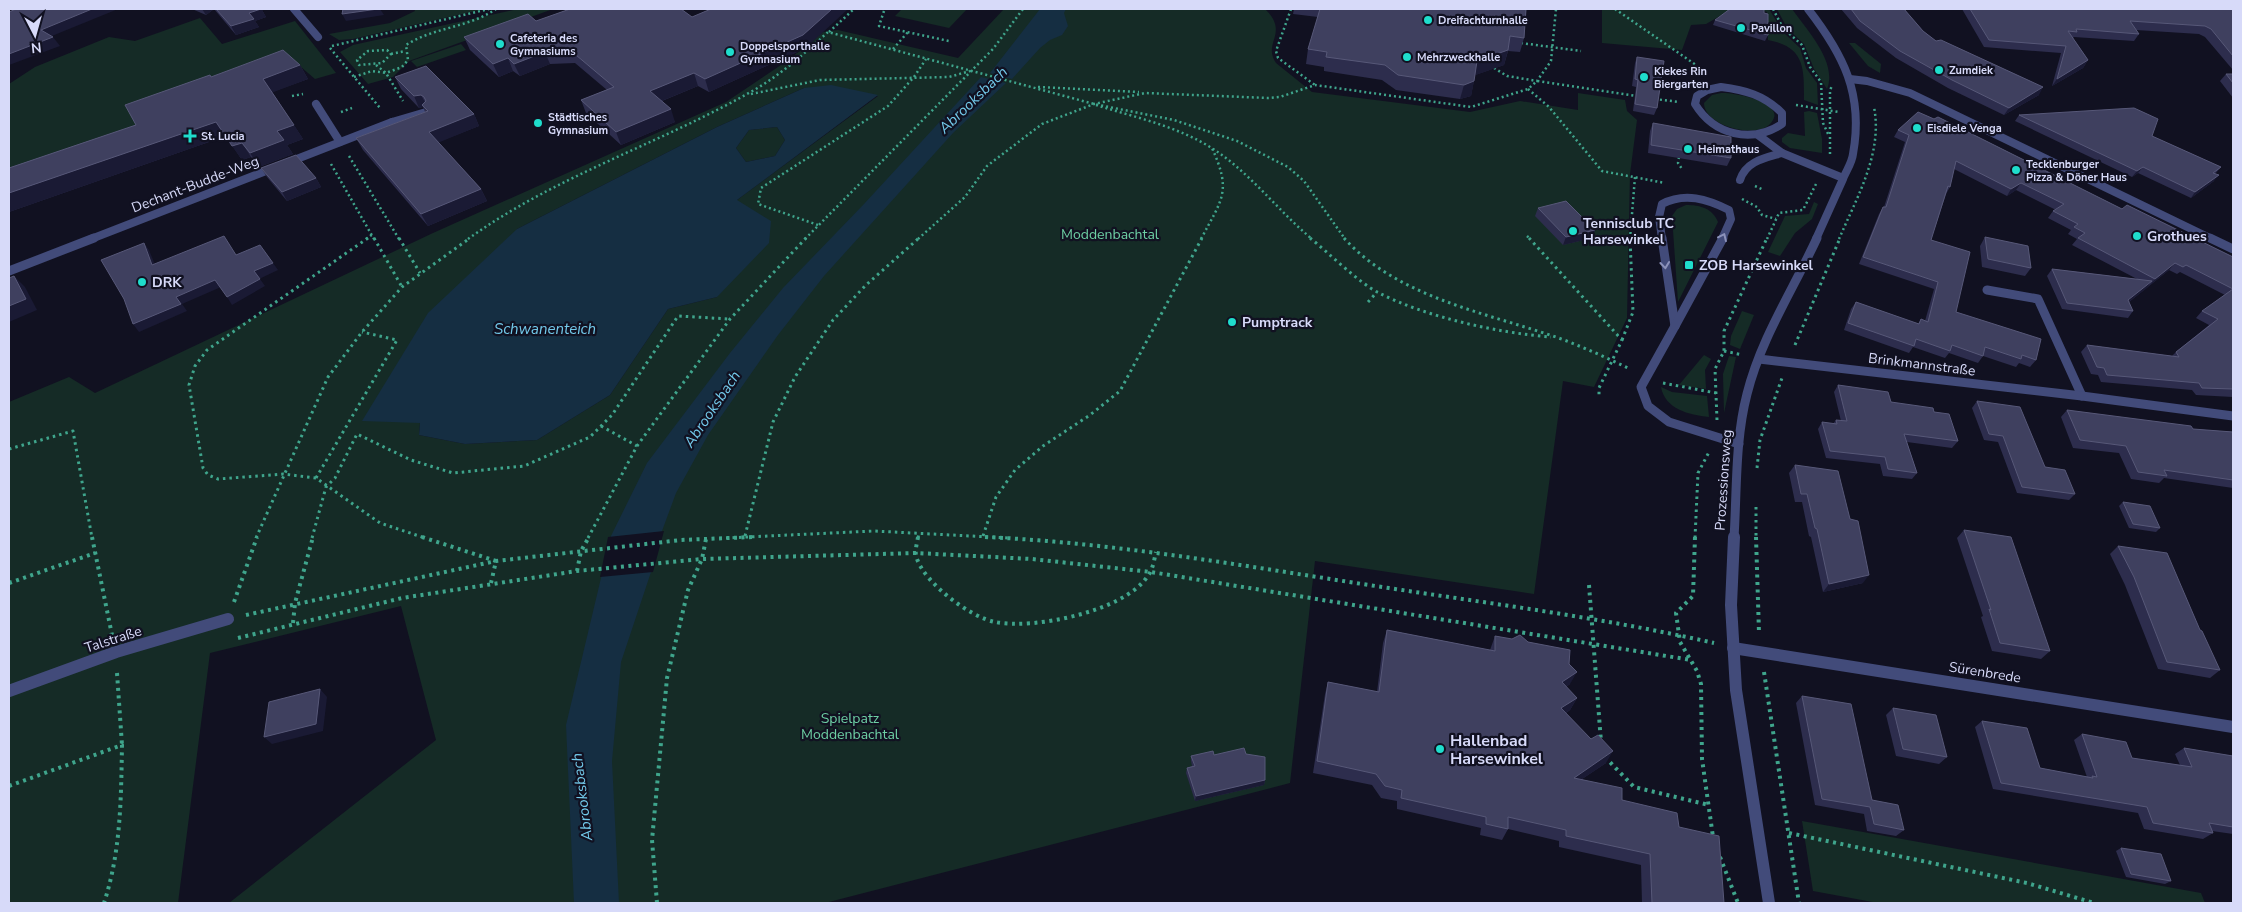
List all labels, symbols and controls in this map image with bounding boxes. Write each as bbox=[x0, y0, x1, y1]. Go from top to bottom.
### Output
north arrow bbox=[10, 10, 60, 60]
place label: Dreifachturnhalle bbox=[1438, 13, 1528, 28]
marker: Dreifachturnhalle bbox=[1422, 14, 1434, 26]
place label: Pavillon bbox=[1751, 21, 1792, 36]
marker: Pavillon bbox=[1735, 22, 1747, 34]
place label: Cafeteria des Gymnasiums bbox=[510, 31, 577, 59]
text: N bbox=[30, 37, 43, 57]
marker: Cafeteria des Gymnasiums bbox=[494, 38, 506, 50]
place label: Doppelsporthalle Gymnasium bbox=[740, 39, 830, 67]
marker: Doppelsporthalle Gymnasium bbox=[724, 46, 736, 58]
place label: Mehrzweckhalle bbox=[1417, 50, 1500, 65]
marker: Mehrzweckhalle bbox=[1401, 51, 1413, 63]
water label: Abrooksbach bbox=[934, 62, 1012, 139]
place label: Zumdiek bbox=[1949, 63, 1994, 78]
place label: Kiekes Rin Biergarten bbox=[1654, 64, 1708, 92]
marker: Zumdiek bbox=[1933, 64, 1945, 76]
marker: Kiekes Rin Biergarten bbox=[1638, 71, 1650, 83]
place label: Städtisches Gymnasium bbox=[548, 110, 608, 138]
marker: Städtisches Gymnasium bbox=[532, 117, 544, 129]
place label: Eisdiele Venga bbox=[1927, 121, 2002, 136]
marker: Eisdiele Venga bbox=[1911, 122, 1923, 134]
marker: St. Lucia bbox=[183, 129, 197, 143]
place label: St. Lucia bbox=[201, 129, 244, 144]
place label: Heimathaus bbox=[1698, 142, 1759, 157]
marker: Heimathaus bbox=[1682, 143, 1694, 155]
street label: Dechant-Budde-Weg bbox=[129, 151, 262, 218]
place label: Tecklenburger Pizza & Döner Haus bbox=[2026, 157, 2127, 185]
marker: Tecklenburger Pizza & Döner Haus bbox=[2010, 164, 2022, 176]
place label: Tennisclub TC Harsewinkel bbox=[1583, 214, 1674, 249]
park label: Moddenbachtal bbox=[1061, 225, 1160, 244]
marker: Tennisclub TC Harsewinkel bbox=[1567, 225, 1579, 237]
place label: Grothues bbox=[2147, 227, 2207, 246]
marker: Grothues bbox=[2131, 230, 2143, 242]
one-way arrow bbox=[1717, 233, 1727, 242]
place label: ZOB Harsewinkel bbox=[1699, 256, 1814, 275]
marker: ZOB Harsewinkel bbox=[1683, 259, 1695, 271]
one-way arrow bbox=[1659, 261, 1670, 269]
place label: DRK bbox=[152, 273, 182, 292]
marker: DRK bbox=[136, 276, 148, 288]
place label: Pumptrack bbox=[1242, 313, 1313, 332]
marker: Pumptrack bbox=[1226, 316, 1238, 328]
water label: Schwanenteich bbox=[494, 319, 596, 339]
street label: Brinkmannstraße bbox=[1867, 348, 1977, 381]
water label: Abrooksbach bbox=[678, 367, 745, 452]
street label: Prozessionsweg bbox=[1710, 429, 1737, 531]
street label: Talstraße bbox=[82, 621, 144, 658]
street label: Sürenbrede bbox=[1947, 657, 2022, 688]
park label: Spielpatz Moddenbachtal bbox=[801, 709, 900, 744]
place label: Hallenbad Harsewinkel bbox=[1450, 730, 1543, 770]
marker: Hallenbad Harsewinkel bbox=[1434, 743, 1446, 755]
water label: Abrooksbach bbox=[567, 752, 597, 843]

